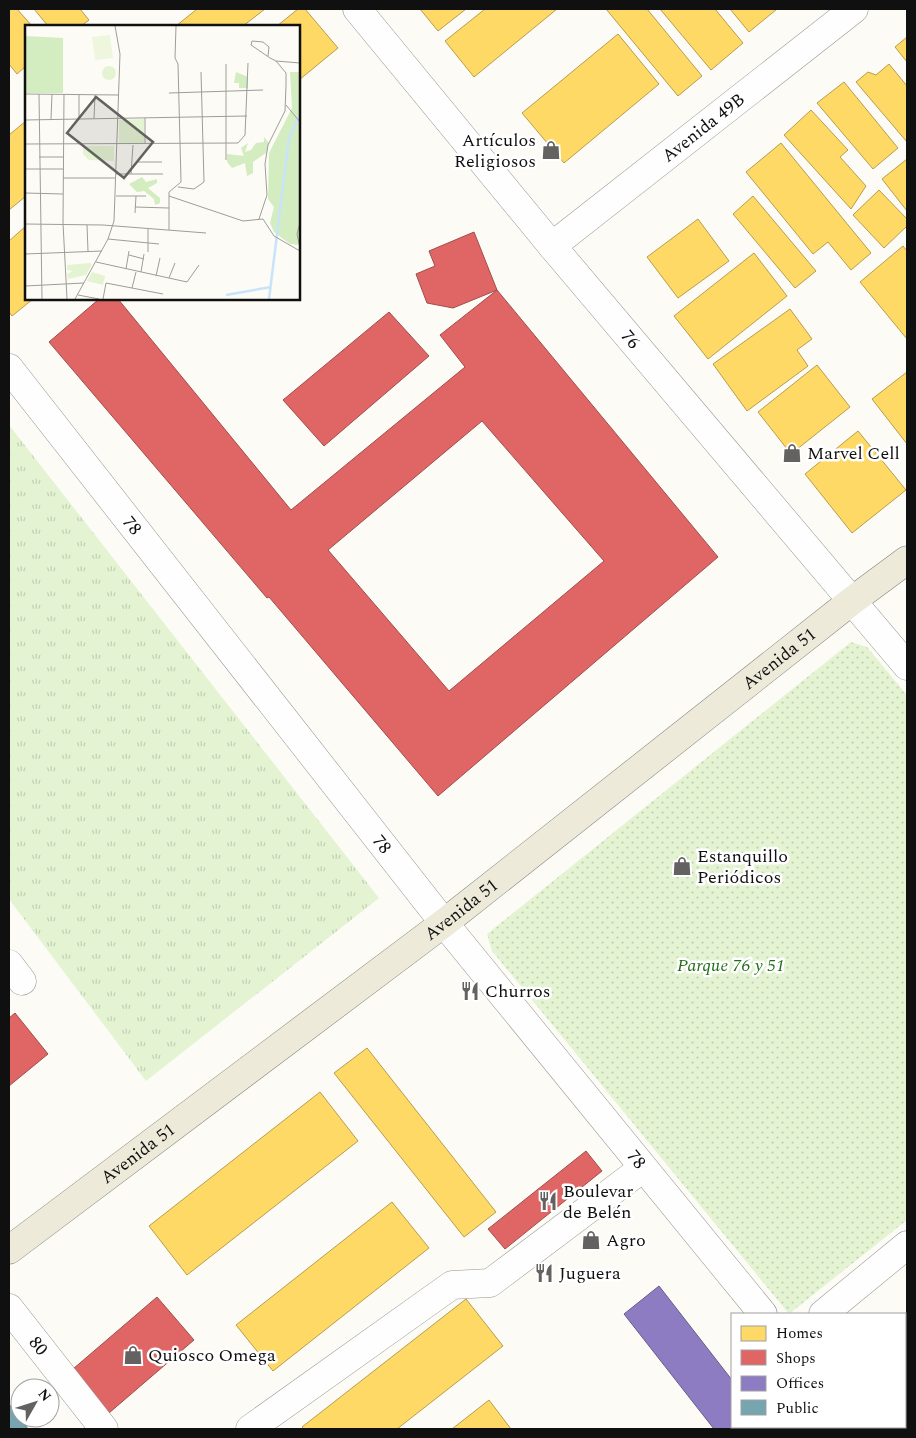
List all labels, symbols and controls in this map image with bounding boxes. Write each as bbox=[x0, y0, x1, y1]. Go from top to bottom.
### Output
inset map bbox=[25, 25, 300, 300]
street label: Avenida 49B bbox=[656, 86, 750, 169]
place label: Artículos Religiosos bbox=[454, 127, 536, 175]
shop icon: Artículos Religiosos bbox=[540, 139, 562, 161]
street label: 76 bbox=[615, 324, 647, 355]
place label: Marvel Cell bbox=[807, 440, 900, 467]
shop icon: Marvel Cell bbox=[781, 442, 803, 464]
street label: 78 bbox=[116, 510, 149, 541]
street label: Avenida 51 bbox=[736, 621, 822, 696]
street label: 78 bbox=[366, 829, 398, 860]
place label: Estanquillo Periódicos bbox=[697, 843, 788, 891]
shop icon: Estanquillo Periódicos bbox=[671, 855, 693, 877]
street label: Avenida 51 bbox=[418, 872, 504, 947]
park label: Parque 76 y 51 bbox=[677, 952, 785, 979]
place label: Churros bbox=[485, 978, 550, 1005]
restaurant icon: Churros bbox=[459, 980, 481, 1002]
street label: Avenida 51 bbox=[95, 1116, 181, 1190]
street label: 78 bbox=[621, 1144, 653, 1175]
place label: Boulevar de Belén bbox=[563, 1178, 633, 1226]
restaurant icon: Boulevar de Belén bbox=[537, 1190, 559, 1212]
place label: Agro bbox=[606, 1227, 646, 1254]
shop icon: Agro bbox=[580, 1229, 602, 1251]
place label: Juguera bbox=[559, 1260, 621, 1287]
restaurant icon: Juguera bbox=[533, 1262, 555, 1284]
legend bbox=[731, 1313, 906, 1428]
text: Homes bbox=[776, 1322, 823, 1345]
street label: 80 bbox=[22, 1330, 55, 1361]
place label: Quiosco Omega bbox=[148, 1342, 276, 1369]
shop icon: Quiosco Omega bbox=[122, 1344, 144, 1366]
text: Shops bbox=[776, 1347, 816, 1370]
text: Offices bbox=[776, 1372, 824, 1395]
north arrow bbox=[10, 1378, 60, 1428]
text: N bbox=[33, 1384, 56, 1406]
text: Public bbox=[776, 1397, 819, 1420]

